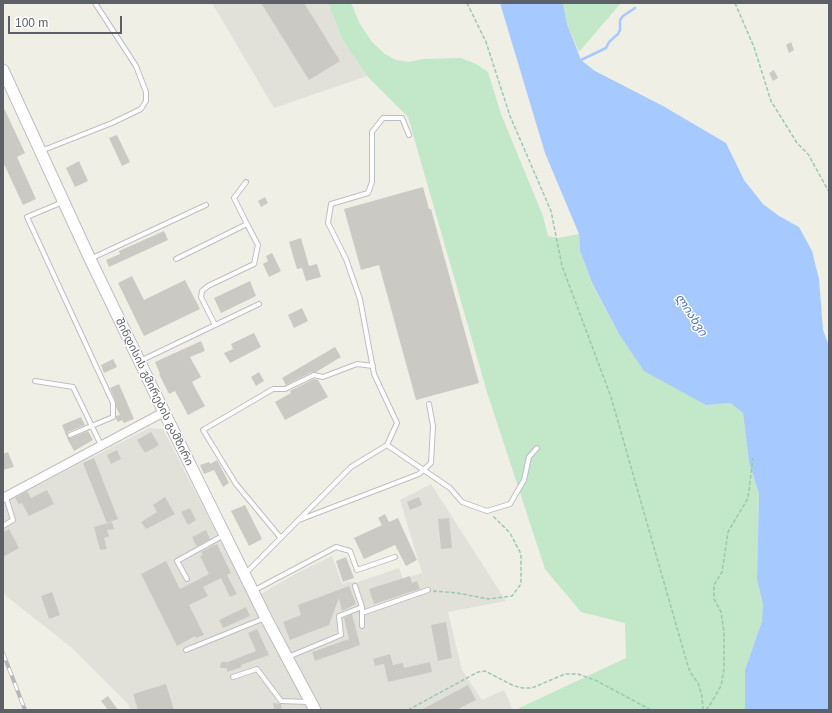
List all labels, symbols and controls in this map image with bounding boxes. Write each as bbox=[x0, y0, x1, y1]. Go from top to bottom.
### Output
scale bar bbox=[10, 8, 124, 34]
text: 100 m bbox=[15, 16, 48, 30]
water label: ლიახვი bbox=[672, 291, 710, 339]
street label: შინდისის გმირების გამზირი bbox=[112, 316, 196, 468]

